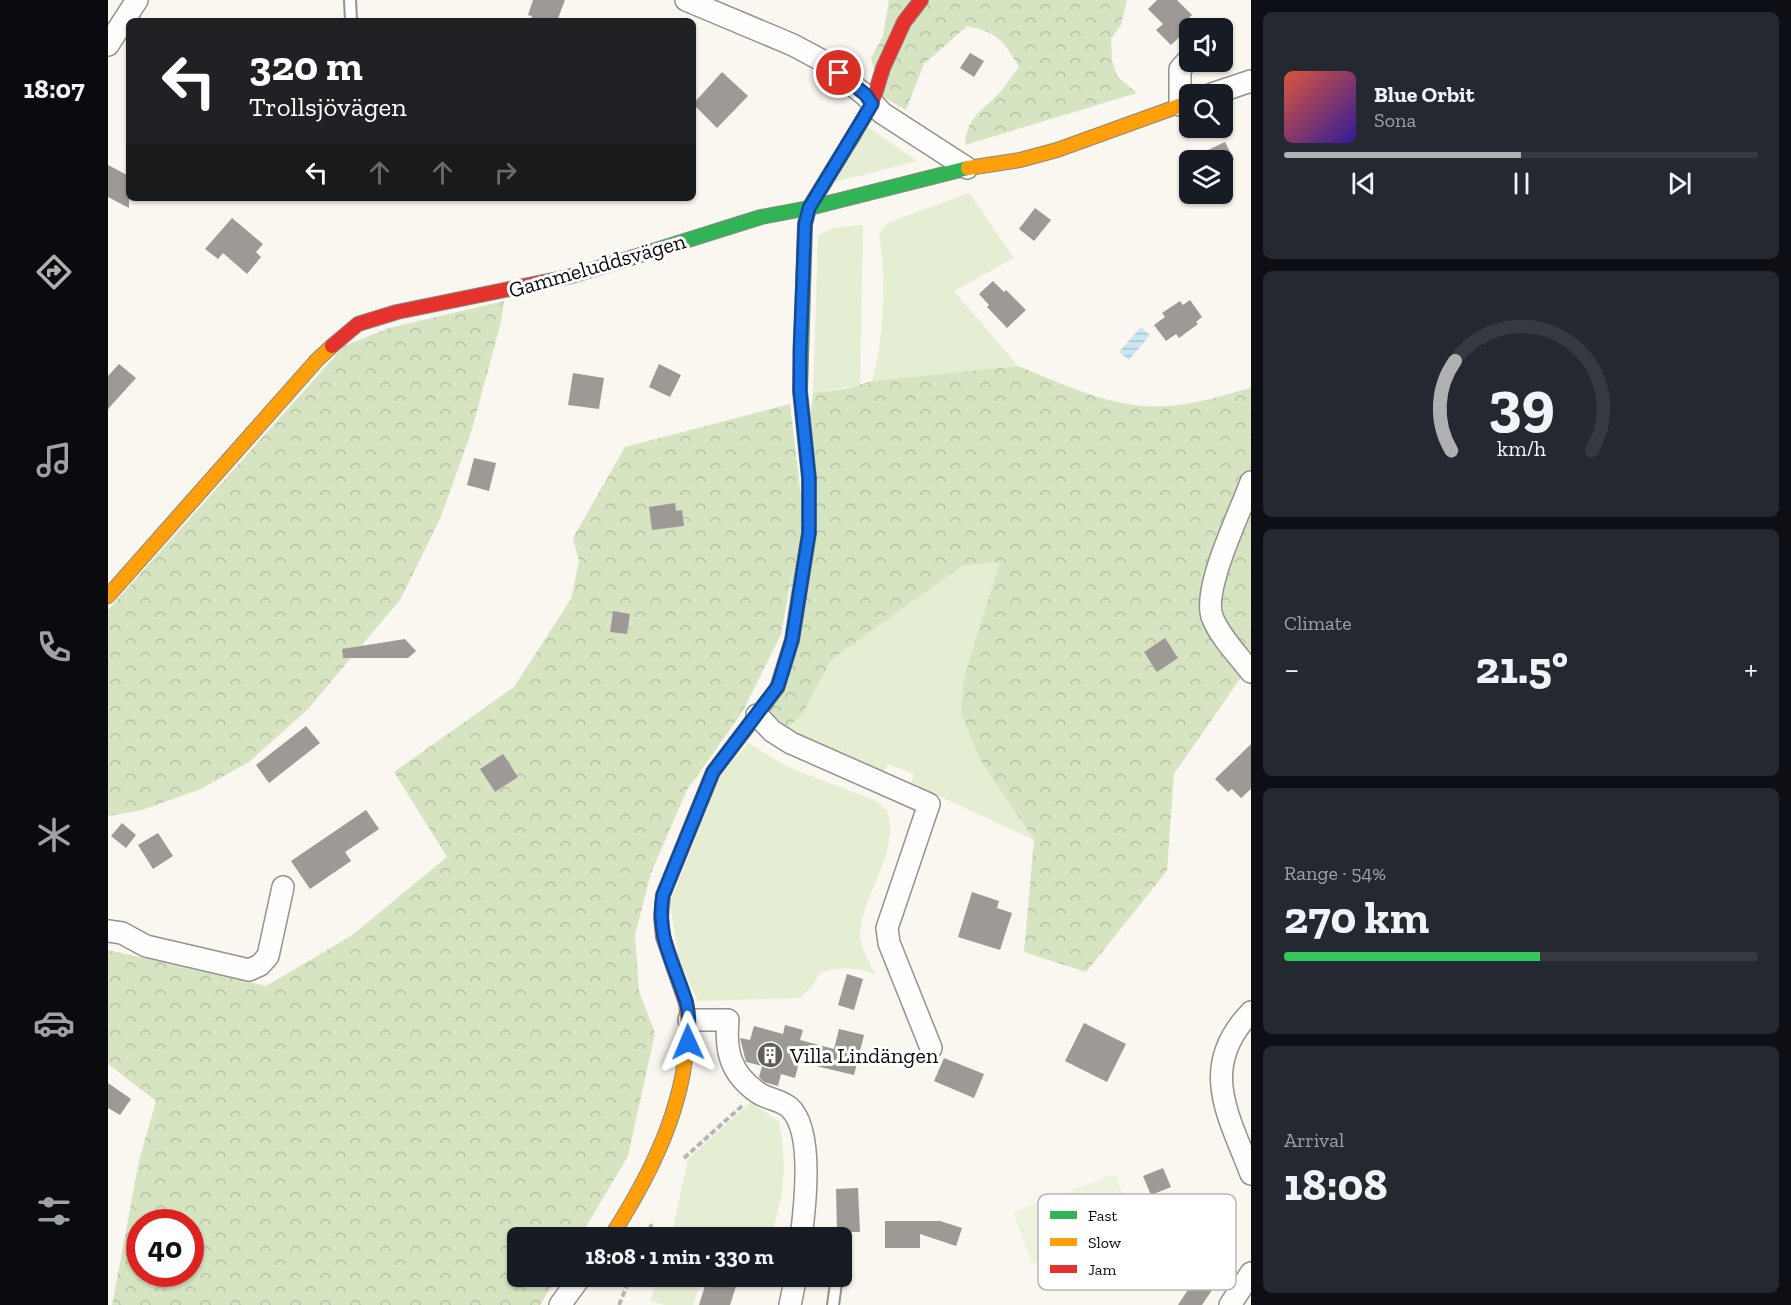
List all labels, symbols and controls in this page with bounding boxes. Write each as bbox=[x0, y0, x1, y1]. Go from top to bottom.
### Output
map controls bbox=[1179, 18, 1233, 204]
button: sound bbox=[1179, 18, 1233, 72]
text: 320 m bbox=[249, 40, 363, 91]
icon: left bbox=[150, 42, 228, 120]
pin bbox=[813, 47, 864, 98]
icon: arrive bbox=[822, 56, 855, 89]
text: 18:07 bbox=[23, 73, 85, 105]
text: Blue Orbit bbox=[1374, 81, 1474, 108]
button: search bbox=[1179, 84, 1233, 138]
text: Trollsjövägen bbox=[249, 91, 407, 123]
text: Sona bbox=[1374, 108, 1416, 132]
button: layers bbox=[1179, 150, 1233, 204]
icon: left bbox=[300, 156, 333, 189]
icon: ahead bbox=[363, 156, 396, 189]
icon: ahead bbox=[426, 156, 459, 189]
icon: right bbox=[489, 156, 522, 189]
icon: previous bbox=[1347, 167, 1380, 200]
icon: pause bbox=[1505, 167, 1538, 200]
icon: next bbox=[1663, 167, 1696, 200]
street label: Gammeluddsvägen bbox=[505, 227, 689, 304]
icon: directions bbox=[33, 251, 75, 293]
text: 39 bbox=[1488, 366, 1554, 441]
text: km/h bbox=[1497, 436, 1545, 461]
icon: music bbox=[33, 439, 75, 481]
text: Climate bbox=[1284, 611, 1352, 635]
icon: phone bbox=[33, 626, 75, 668]
text: 21.5° bbox=[1476, 641, 1568, 695]
text: − bbox=[1284, 649, 1299, 688]
text: + bbox=[1744, 649, 1758, 688]
icon: climate bbox=[33, 814, 75, 856]
text: Range · 54% bbox=[1284, 861, 1386, 885]
text: 270 km bbox=[1284, 891, 1429, 945]
icon: car bbox=[33, 1002, 75, 1044]
position arrow bbox=[656, 1010, 720, 1074]
building icon: Villa Lindängen bbox=[755, 1040, 785, 1070]
place label: Villa Lindängen bbox=[789, 1042, 939, 1069]
text: Arrival bbox=[1284, 1128, 1344, 1152]
text: 18:08 bbox=[1284, 1158, 1388, 1212]
icon: filters bbox=[33, 1190, 75, 1232]
legend bbox=[1038, 1194, 1236, 1290]
text: Fast bbox=[1088, 1206, 1117, 1225]
speed limit sign: 40 bbox=[126, 1209, 204, 1287]
text: Slow bbox=[1088, 1233, 1122, 1252]
text: 18:08 · 1 min · 330 m bbox=[585, 1243, 774, 1270]
text: Jam bbox=[1088, 1260, 1117, 1279]

